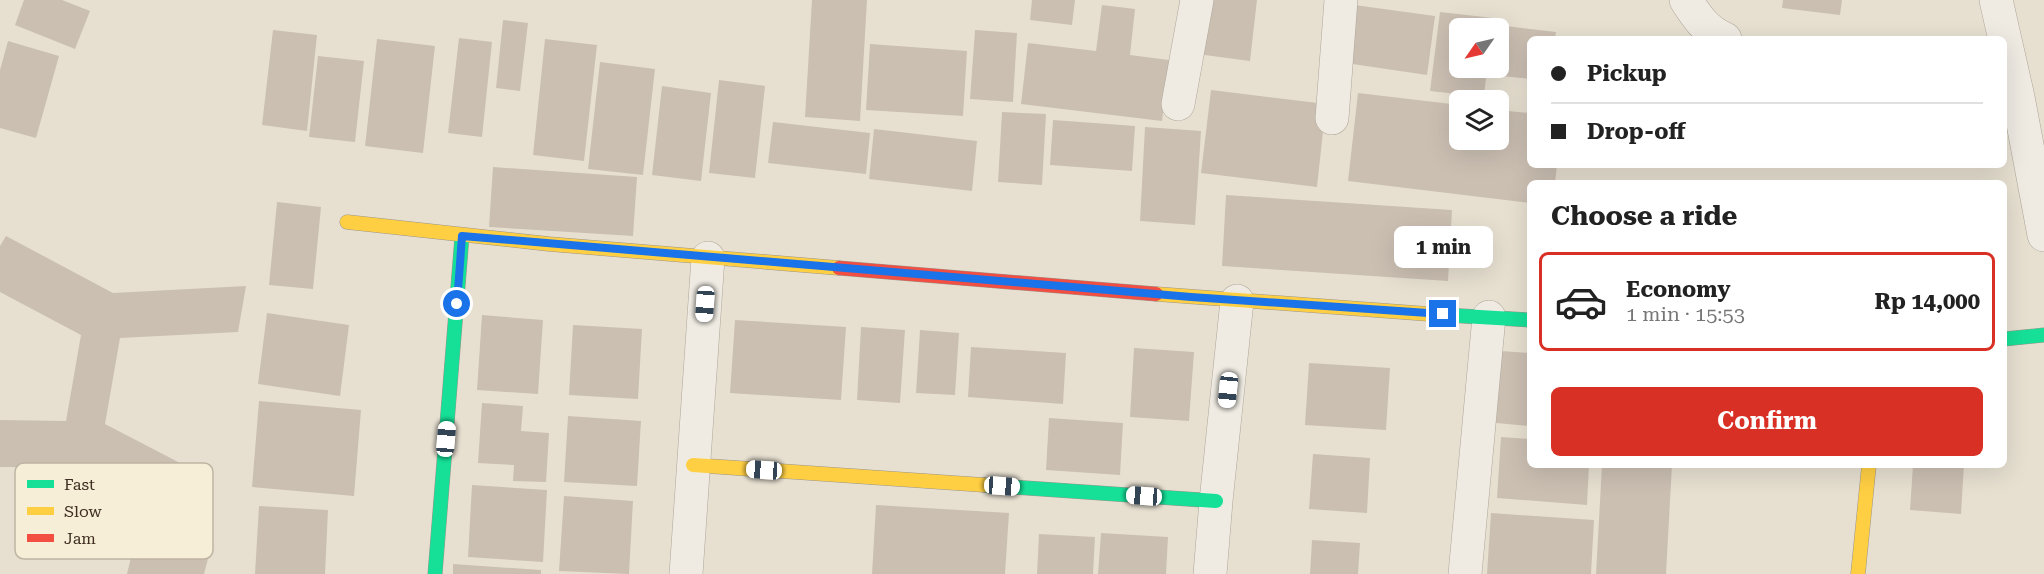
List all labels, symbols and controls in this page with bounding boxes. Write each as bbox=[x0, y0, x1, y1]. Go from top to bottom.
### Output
north arrow bbox=[1449, 18, 1509, 78]
map controls bbox=[1449, 18, 1509, 150]
text: Pickup bbox=[1587, 61, 1667, 86]
button: layers bbox=[1449, 90, 1509, 150]
text: Drop-off bbox=[1587, 119, 1685, 144]
text: Choose a ride bbox=[1551, 200, 1737, 232]
callout: 1 min bbox=[1394, 227, 1492, 269]
text: 1 min bbox=[1416, 235, 1471, 259]
icon: car bbox=[1554, 275, 1608, 329]
text: Economy bbox=[1626, 277, 1730, 302]
car bbox=[695, 285, 715, 323]
text: Rp 14,000 bbox=[1875, 289, 1980, 314]
route start bbox=[443, 290, 470, 317]
route end bbox=[1429, 300, 1456, 327]
text: 1 min · 15:53 bbox=[1626, 302, 1745, 326]
car bbox=[1217, 371, 1239, 409]
button: Confirm bbox=[1551, 387, 1983, 456]
car bbox=[435, 420, 457, 458]
car bbox=[745, 460, 783, 480]
legend bbox=[15, 463, 213, 559]
text: Fast bbox=[64, 475, 95, 494]
car bbox=[983, 476, 1021, 496]
car bbox=[1125, 486, 1163, 506]
text: Slow bbox=[64, 502, 102, 521]
text: Jam bbox=[64, 529, 96, 548]

